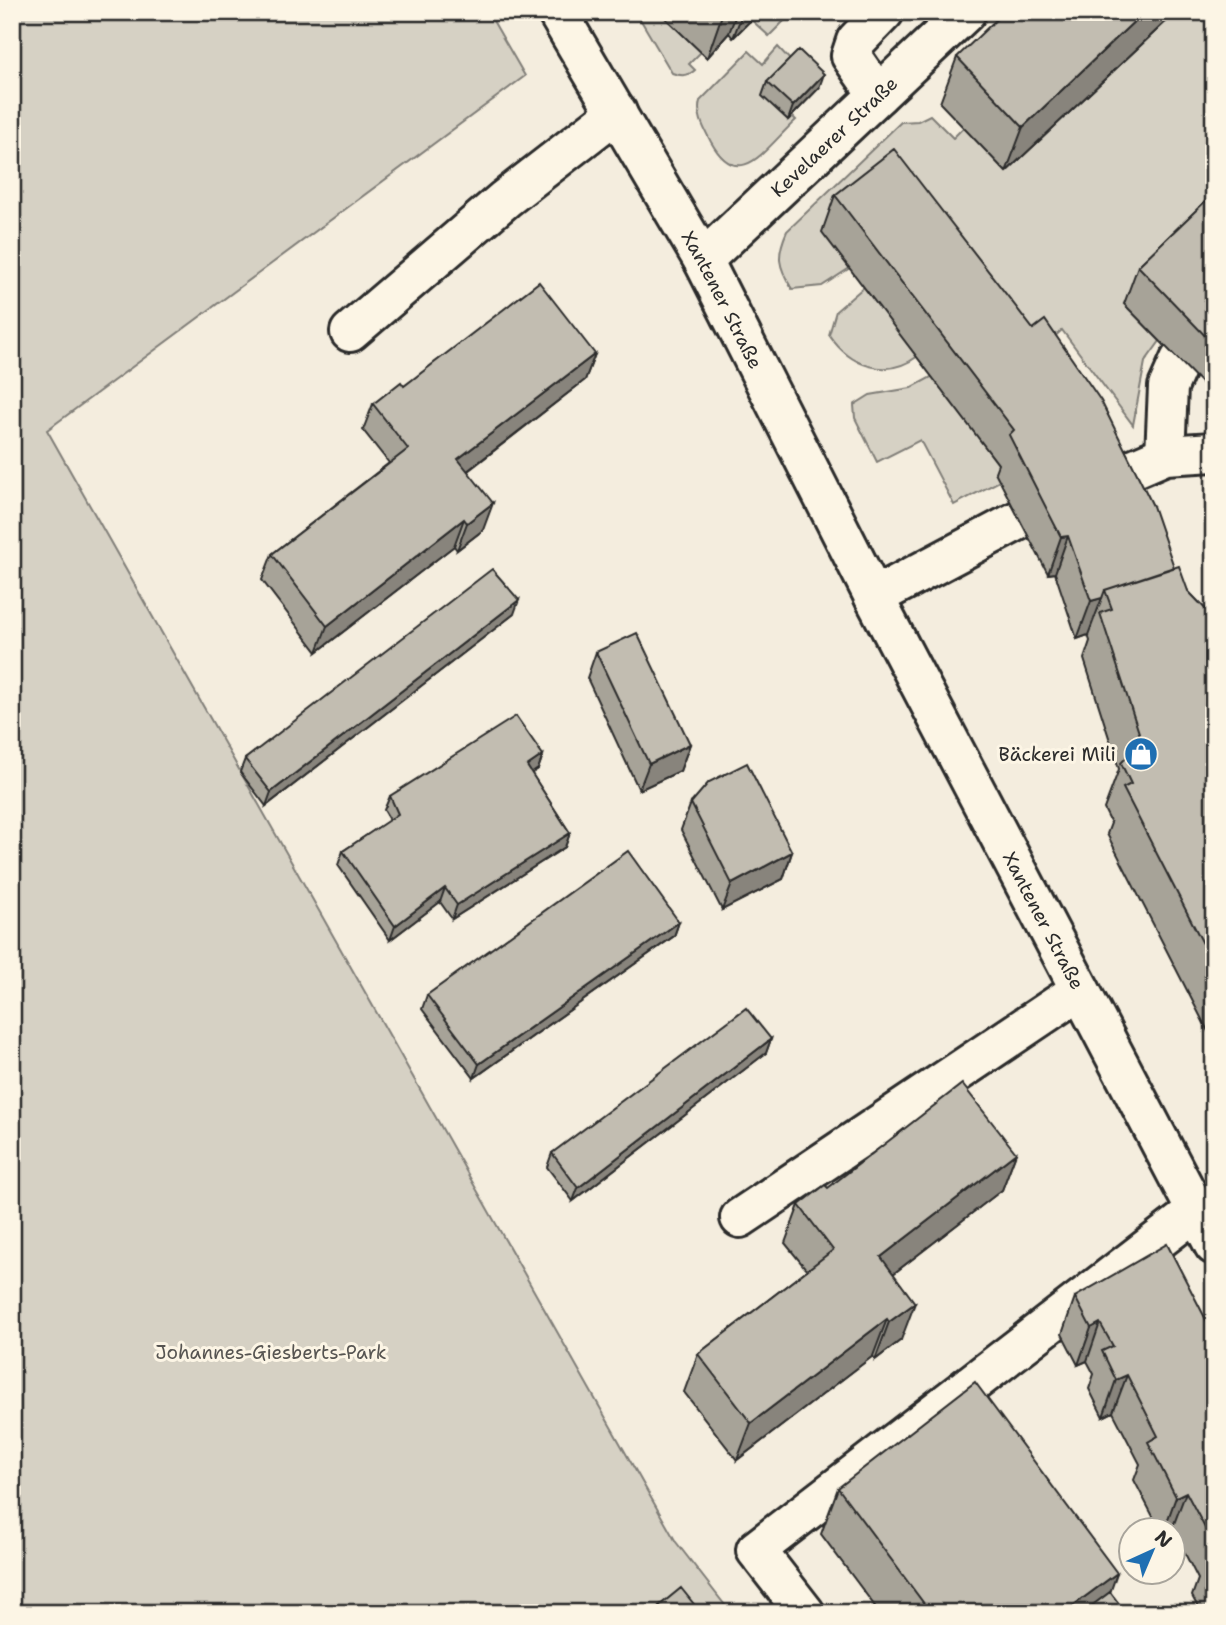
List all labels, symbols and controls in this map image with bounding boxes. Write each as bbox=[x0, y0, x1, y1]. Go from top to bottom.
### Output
street label: Kevelaerer Straße bbox=[766, 71, 903, 203]
street label: Xantener Straße bbox=[676, 226, 768, 373]
shop icon: Bäckerei Mili bbox=[1122, 735, 1160, 773]
place label: Bäckerei Mili bbox=[999, 742, 1116, 767]
street label: Xantener Straße bbox=[997, 848, 1090, 994]
park label: Johannes-Giesberts-Park bbox=[155, 1340, 387, 1365]
north arrow bbox=[1118, 1516, 1188, 1586]
text: N bbox=[1149, 1525, 1178, 1553]

